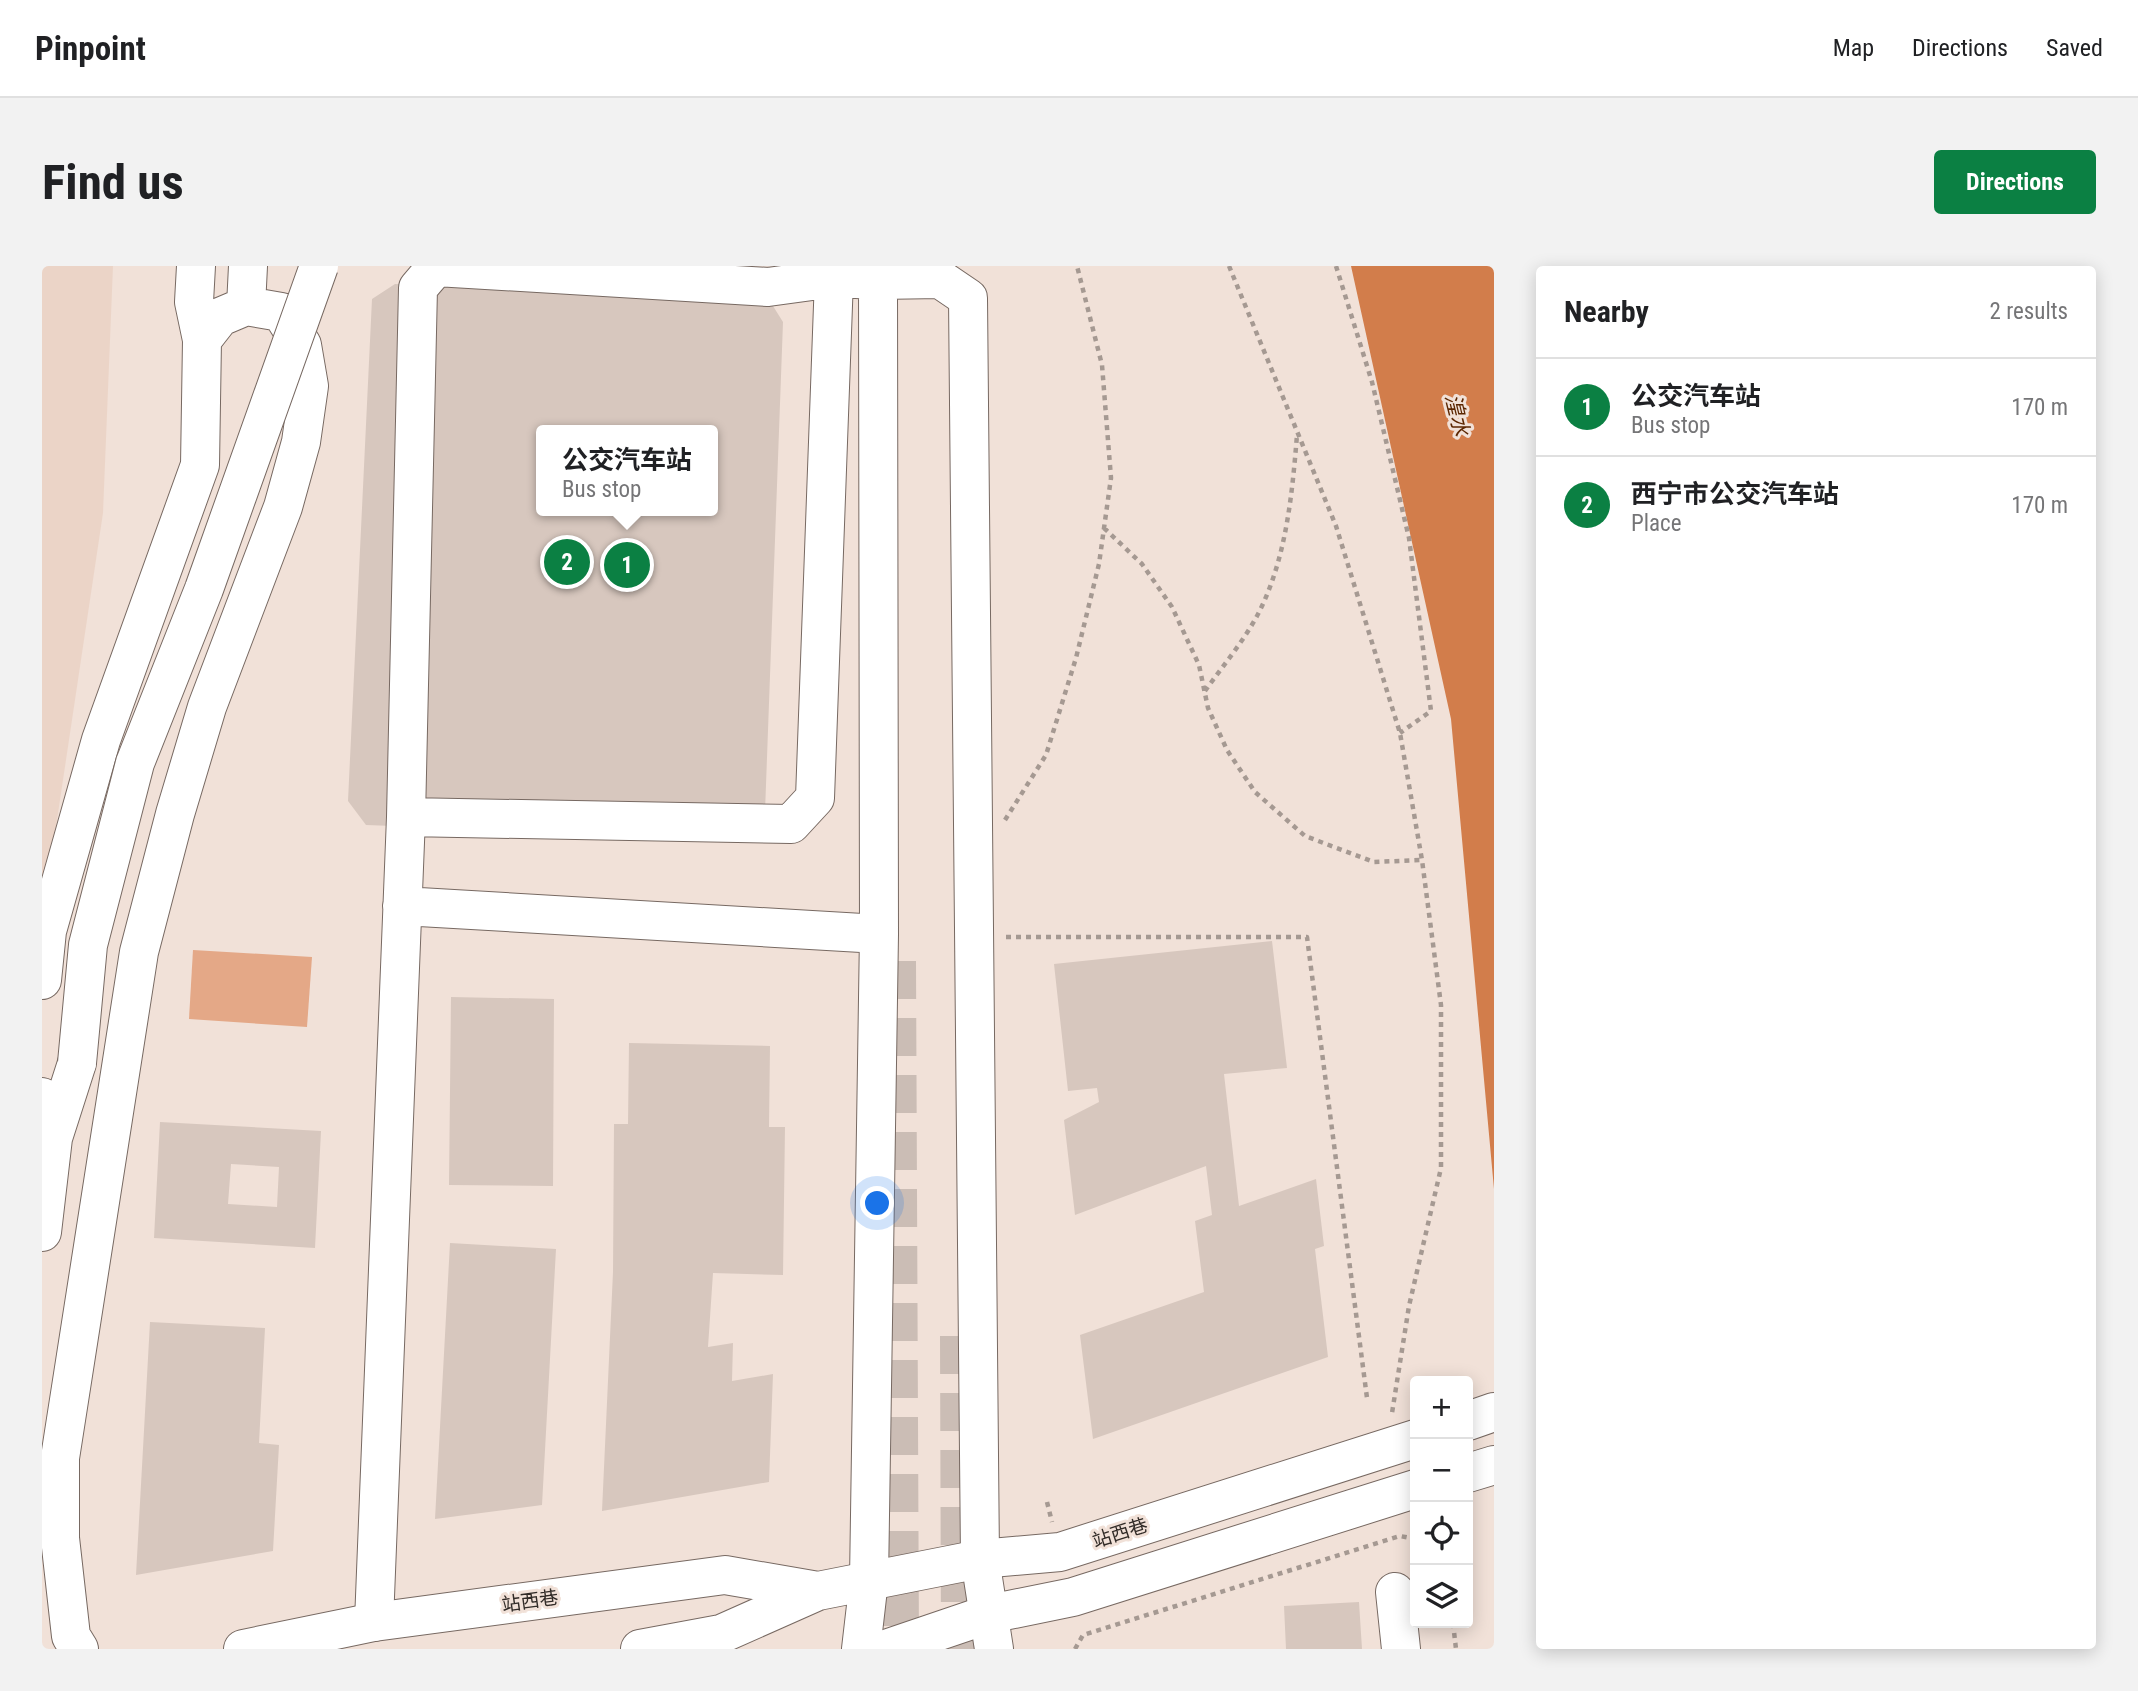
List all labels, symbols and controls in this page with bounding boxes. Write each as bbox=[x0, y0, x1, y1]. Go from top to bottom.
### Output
text: Pinpoint bbox=[35, 29, 146, 68]
text: Map bbox=[1833, 34, 1874, 62]
text: Directions bbox=[1912, 34, 2008, 62]
text: Saved bbox=[2046, 34, 2103, 62]
button: Directions bbox=[1934, 150, 2096, 214]
text: Find us bbox=[42, 154, 184, 211]
text: Nearby bbox=[1564, 294, 1649, 329]
text: 2 results bbox=[1990, 298, 2068, 325]
text: 公交汽车站 bbox=[1631, 381, 1761, 411]
water label: 湟水 bbox=[1440, 392, 1474, 439]
text: 1 bbox=[1581, 394, 1593, 421]
text: 170 m bbox=[2011, 394, 2068, 421]
text: Bus stop bbox=[1631, 412, 1710, 439]
popup bbox=[536, 425, 718, 516]
text: 公交汽车站 bbox=[562, 445, 692, 475]
text: Bus stop bbox=[562, 476, 641, 503]
text: 西宁市公交汽车站 bbox=[1631, 479, 1839, 509]
text: 2 bbox=[1581, 492, 1593, 519]
text: 170 m bbox=[2011, 492, 2068, 519]
text: Place bbox=[1631, 510, 1681, 537]
pin: 2 bbox=[544, 536, 590, 588]
pin: 1 bbox=[604, 539, 650, 591]
your location bbox=[860, 1186, 894, 1220]
map controls bbox=[1410, 1376, 1473, 1628]
button: + bbox=[1410, 1376, 1473, 1439]
button: − bbox=[1410, 1439, 1473, 1502]
button: locate bbox=[1410, 1502, 1473, 1565]
street label: 站西巷 bbox=[1089, 1513, 1151, 1553]
button: layers bbox=[1410, 1565, 1473, 1628]
street label: 站西巷 bbox=[500, 1586, 560, 1616]

